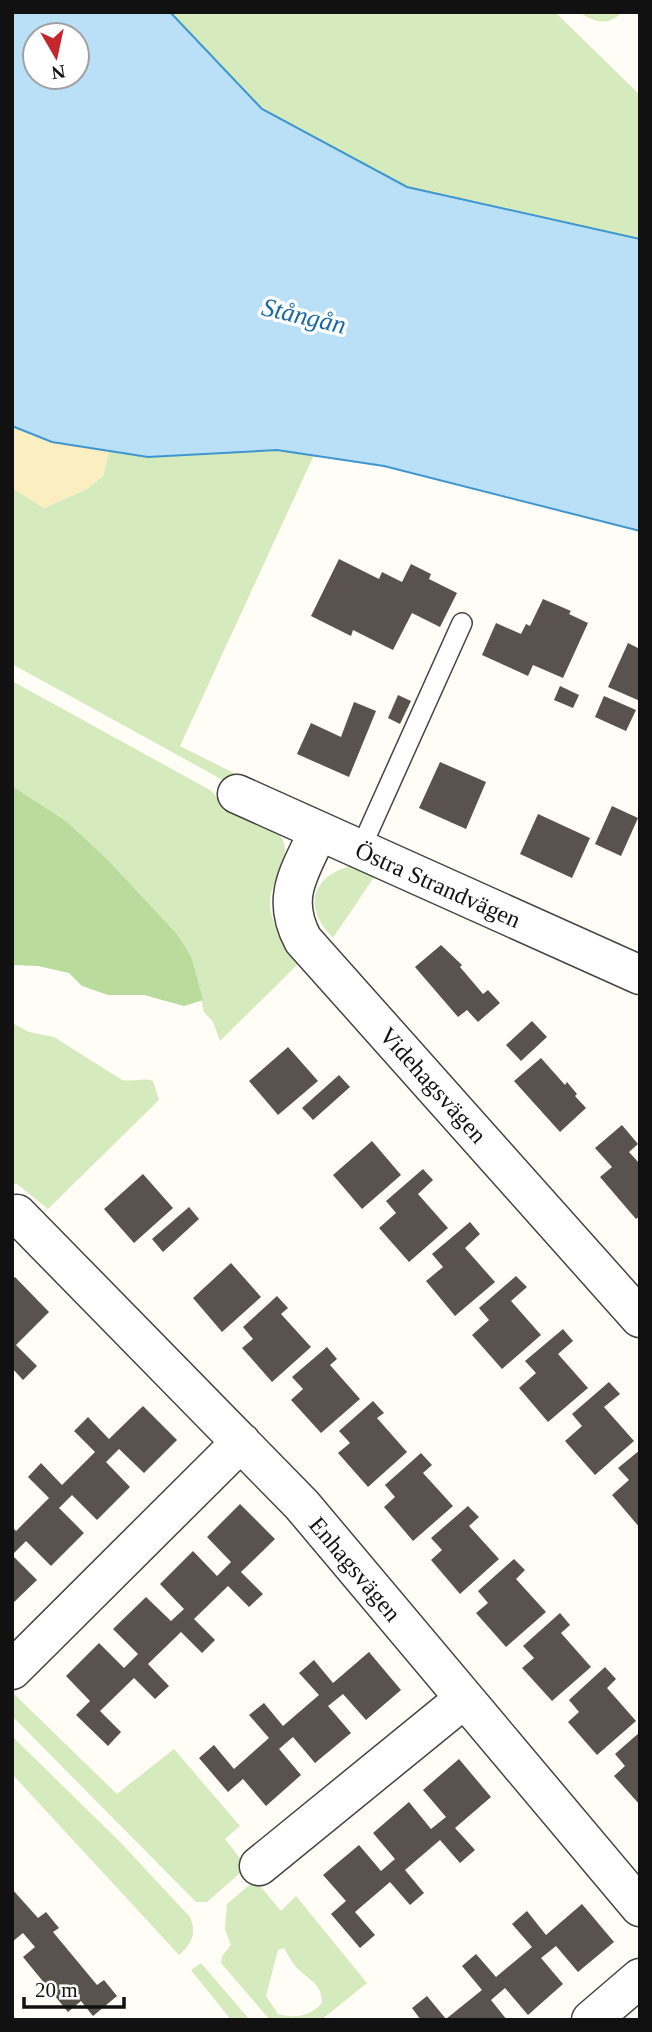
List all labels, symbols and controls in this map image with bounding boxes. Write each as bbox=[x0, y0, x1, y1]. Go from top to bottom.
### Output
north arrow bbox=[21, 21, 91, 91]
text: N bbox=[50, 61, 67, 84]
water label: Stångån bbox=[259, 292, 349, 340]
street label: Östra Strandvägen bbox=[351, 837, 525, 933]
street label: Videhagsvägen bbox=[374, 1022, 492, 1148]
street label: Enhagsvägen bbox=[304, 1512, 406, 1626]
scale bar bbox=[24, 1966, 124, 2010]
text: 20 m bbox=[35, 1978, 78, 2002]

